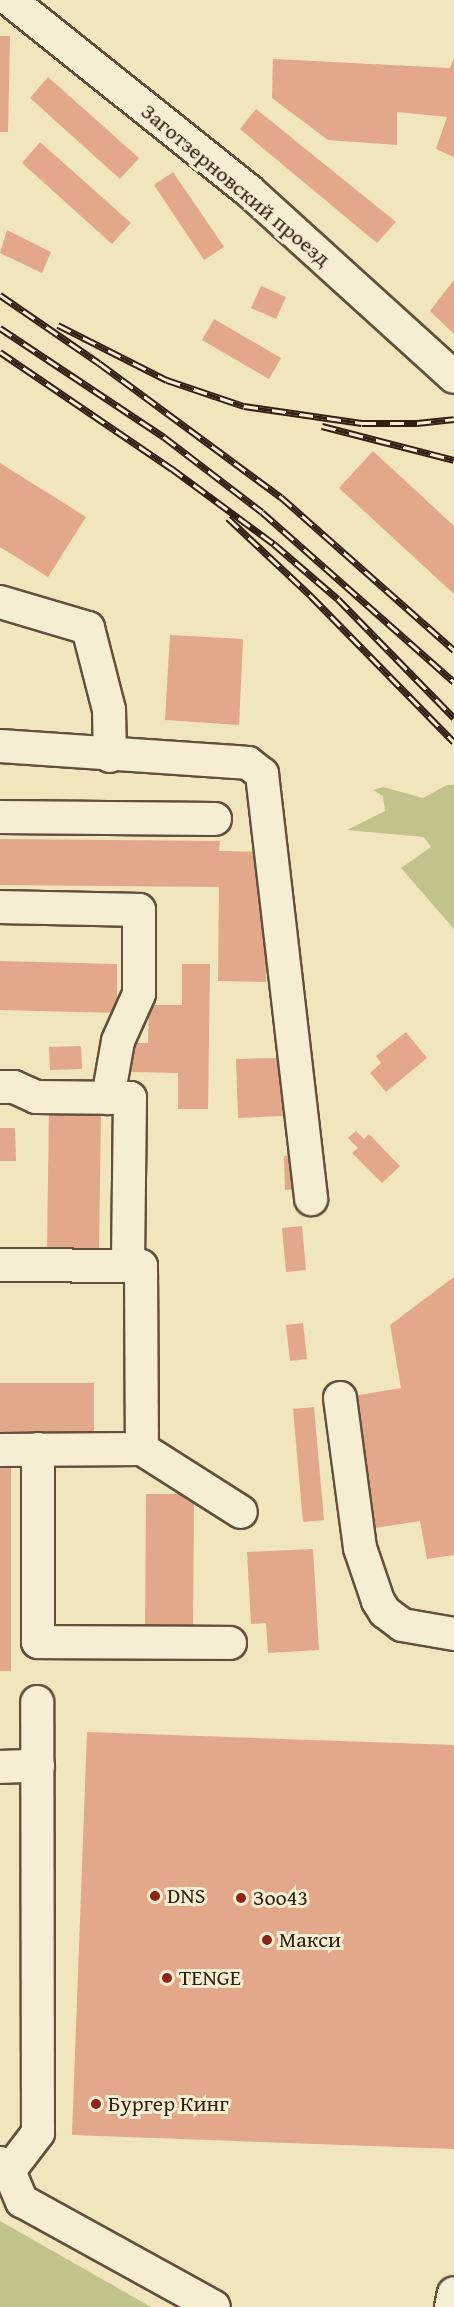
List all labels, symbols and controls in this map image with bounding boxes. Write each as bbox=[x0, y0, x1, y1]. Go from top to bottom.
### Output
street label: Заготзерновский проезд bbox=[136, 98, 336, 272]
place label: DNS bbox=[167, 1883, 205, 1909]
place label: Зоо43 bbox=[253, 1885, 308, 1911]
marker: DNS bbox=[148, 1889, 162, 1903]
marker: Зоо43 bbox=[234, 1891, 248, 1905]
place label: Макси bbox=[279, 1927, 341, 1953]
marker: Макси bbox=[260, 1933, 274, 1947]
place label: TENGE bbox=[179, 1965, 241, 1991]
marker: TENGE bbox=[160, 1971, 174, 1985]
place label: Бургер Кинг bbox=[108, 2091, 229, 2117]
marker: Бургер Кинг bbox=[89, 2097, 103, 2111]

